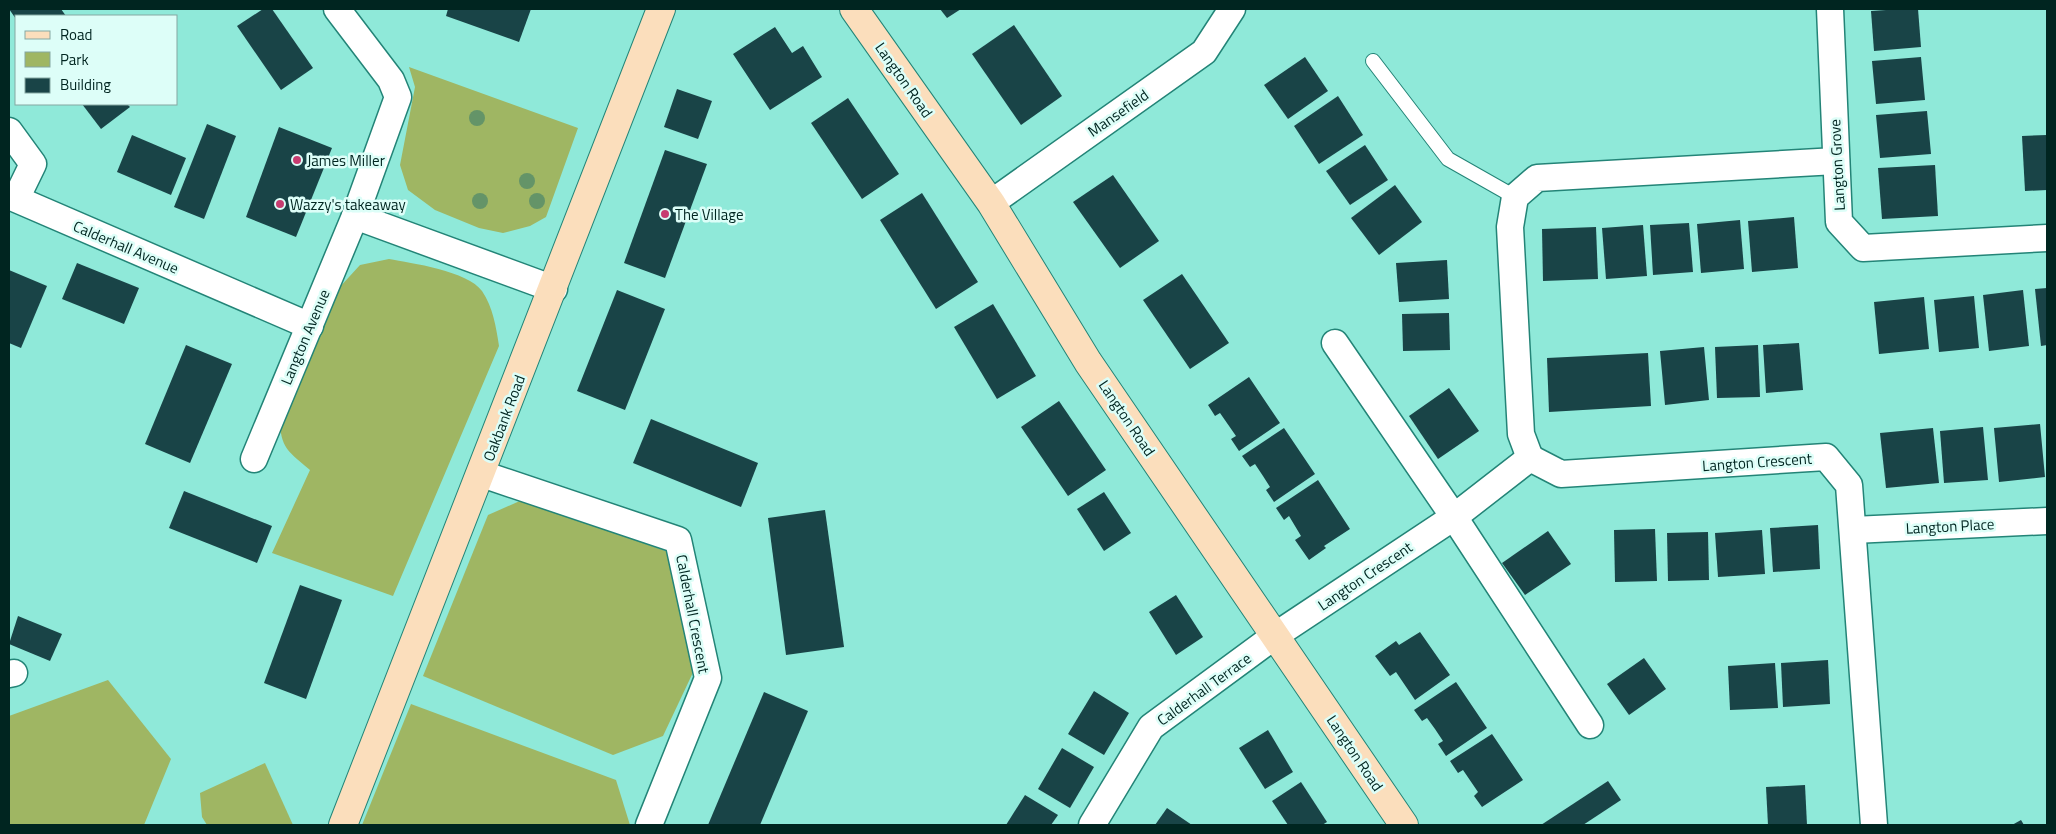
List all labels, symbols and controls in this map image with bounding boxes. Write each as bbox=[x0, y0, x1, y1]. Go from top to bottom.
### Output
legend bbox=[15, 15, 178, 105]
text: Road bbox=[60, 23, 92, 46]
street label: Langton Road bbox=[869, 38, 939, 122]
text: Park bbox=[60, 48, 89, 71]
text: Building bbox=[60, 73, 111, 96]
street label: Mansefield bbox=[1083, 84, 1153, 142]
street label: Langton Grove bbox=[1823, 119, 1851, 211]
place label: James Miller bbox=[307, 149, 385, 172]
marker: James Miller bbox=[291, 154, 303, 166]
place label: Wazzy's takeaway bbox=[290, 193, 406, 216]
marker: Wazzy's takeaway bbox=[274, 198, 286, 210]
place label: The Village bbox=[675, 203, 744, 226]
marker: The Village bbox=[659, 208, 671, 220]
street label: Calderhall Avenue bbox=[70, 214, 182, 280]
street label: Langton Avenue bbox=[274, 286, 336, 388]
street label: Oakbank Road bbox=[477, 371, 531, 465]
street label: Langton Road bbox=[1093, 375, 1161, 461]
street label: Langton Crescent bbox=[1701, 447, 1813, 477]
street label: Langton Place bbox=[1905, 512, 1995, 540]
street label: Langton Crescent bbox=[1313, 535, 1418, 616]
street label: Calderhall Crescent bbox=[670, 553, 716, 676]
street label: Calderhall Terrace bbox=[1152, 647, 1256, 731]
street label: Langton Road bbox=[1321, 710, 1389, 796]

